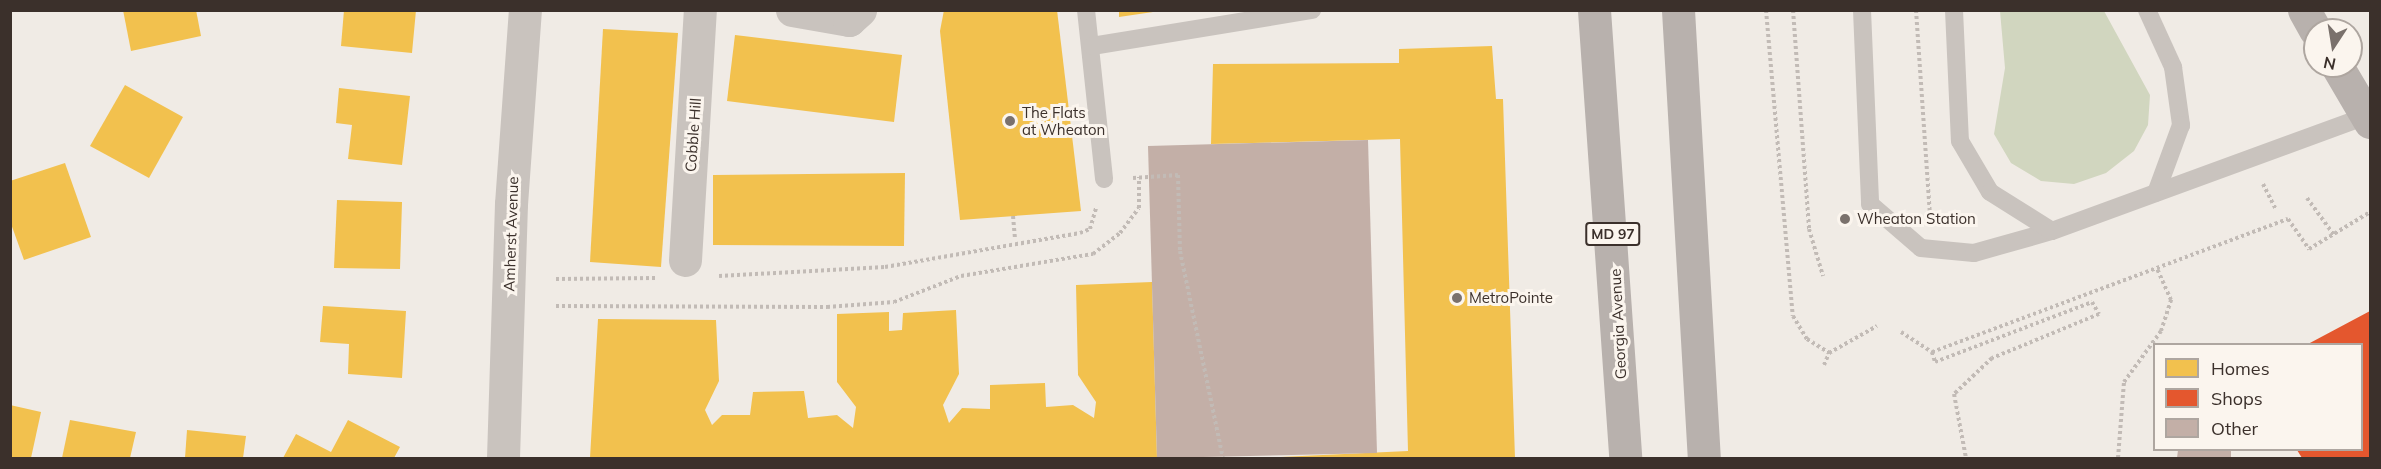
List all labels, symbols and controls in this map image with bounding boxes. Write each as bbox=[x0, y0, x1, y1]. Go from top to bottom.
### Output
north arrow bbox=[2303, 18, 2363, 78]
text: N bbox=[2322, 53, 2338, 75]
street label: Cobble Hill bbox=[681, 97, 705, 173]
place label: The Flats at Wheaton bbox=[1022, 103, 1105, 138]
marker: The Flats at Wheaton bbox=[1003, 114, 1017, 128]
street label: Amherst Avenue bbox=[500, 176, 522, 292]
place label: Wheaton Station bbox=[1857, 210, 1976, 228]
marker: Wheaton Station bbox=[1838, 212, 1852, 226]
road number: MD 97 bbox=[1584, 223, 1642, 245]
street label: Georgia Avenue bbox=[1606, 268, 1630, 380]
place label: MetroPointe bbox=[1469, 289, 1553, 307]
marker: MetroPointe bbox=[1450, 291, 1464, 305]
legend bbox=[2153, 343, 2363, 451]
text: Homes bbox=[2211, 357, 2270, 380]
text: Shops bbox=[2211, 387, 2263, 410]
text: Other bbox=[2211, 417, 2258, 440]

